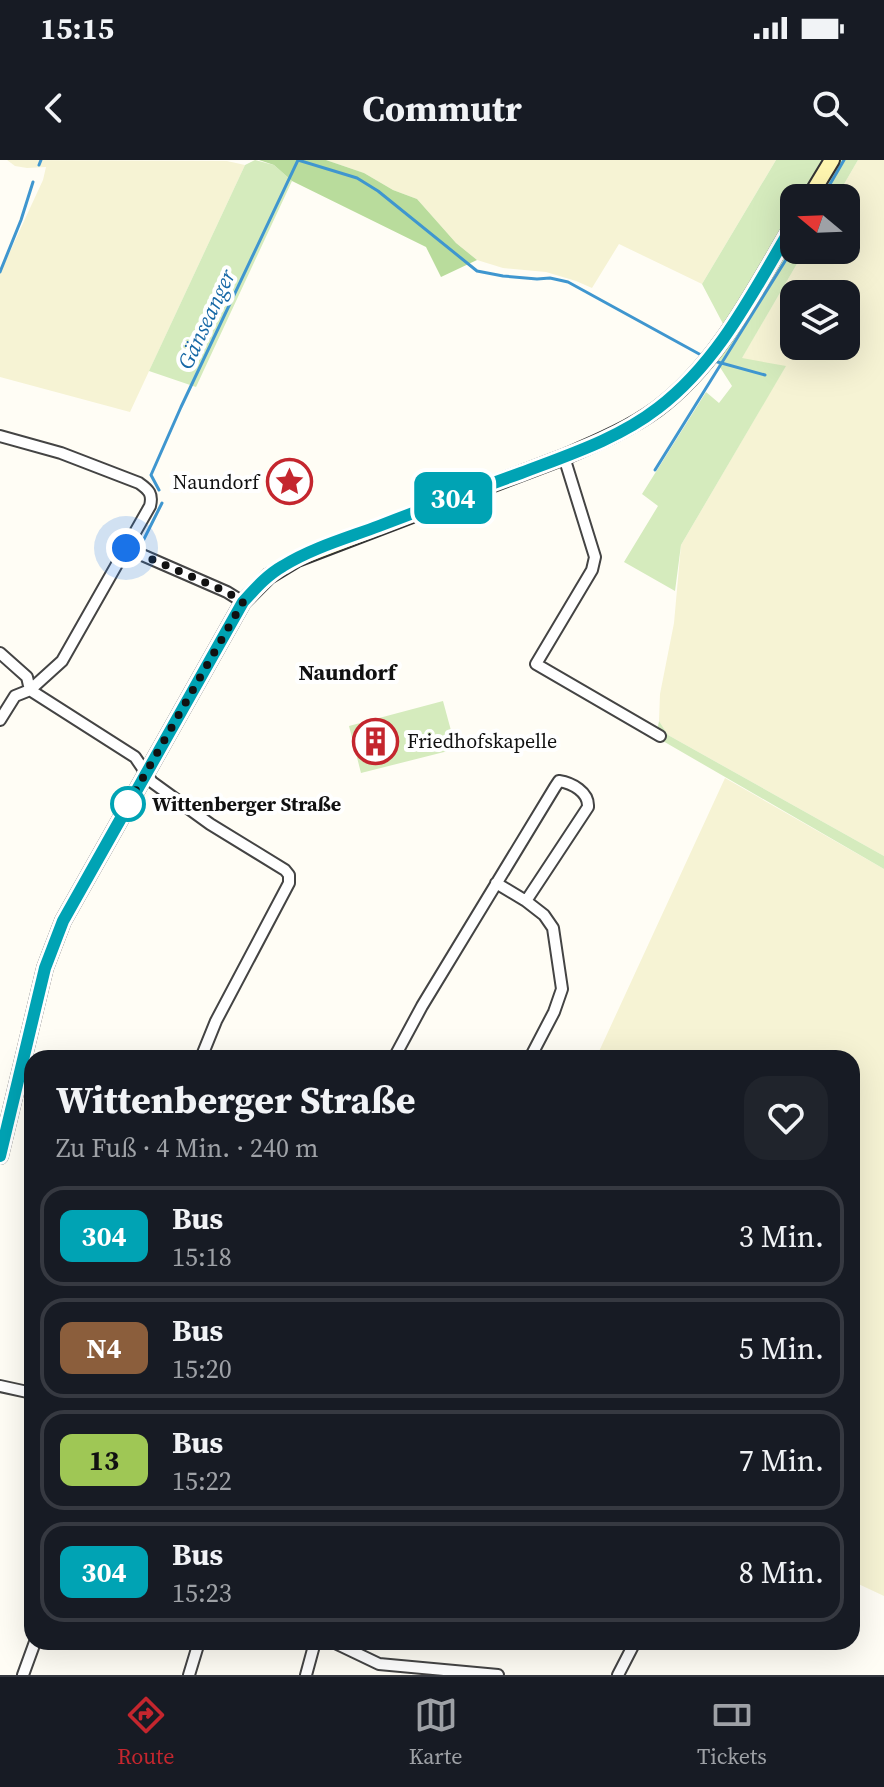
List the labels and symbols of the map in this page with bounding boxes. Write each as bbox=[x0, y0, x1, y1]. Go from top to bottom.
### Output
north arrow bbox=[780, 184, 860, 264]
water label: Gänseanger bbox=[170, 263, 243, 374]
place icon: Naundorf bbox=[266, 458, 314, 506]
place label: Naundorf bbox=[173, 468, 261, 496]
line badge: 304 bbox=[407, 472, 499, 524]
your location bbox=[106, 528, 146, 568]
district label: Naundorf bbox=[298, 657, 399, 687]
building icon: Friedhofskapelle bbox=[352, 717, 400, 765]
place label: Friedhofskapelle bbox=[407, 727, 557, 755]
marker: Wittenberger Straße bbox=[111, 787, 145, 821]
place label: Wittenberger Straße bbox=[152, 790, 341, 818]

